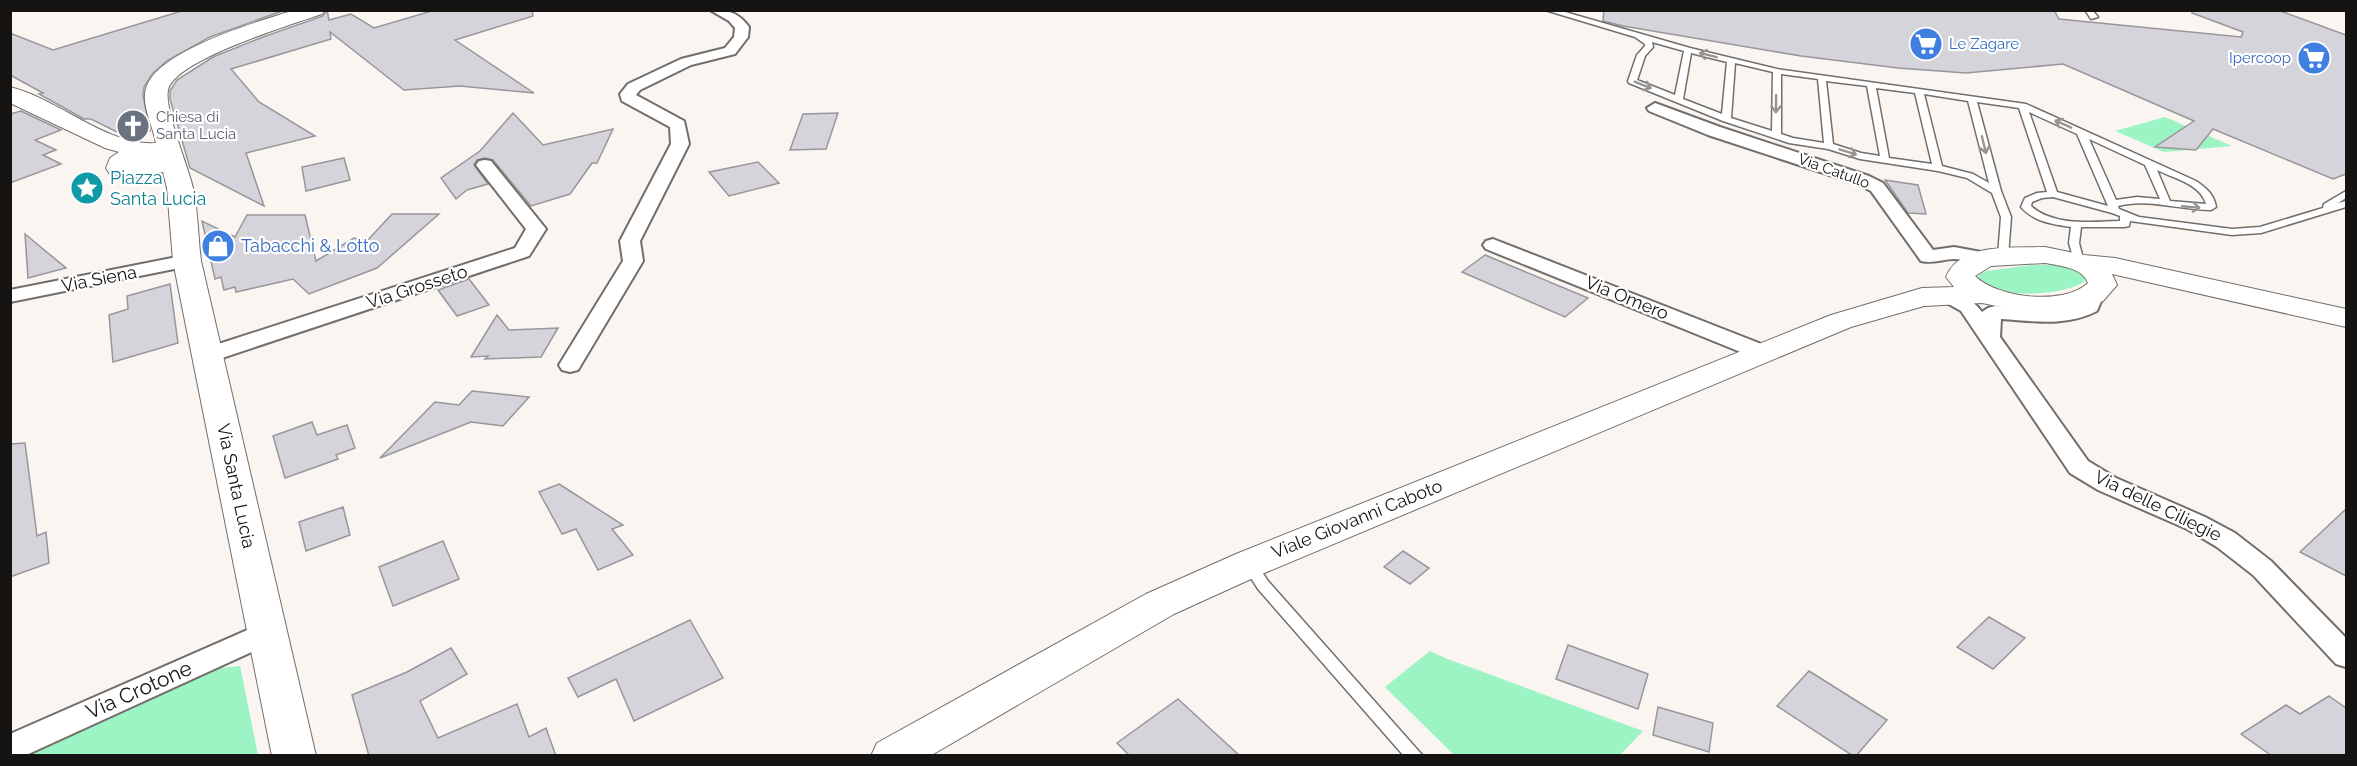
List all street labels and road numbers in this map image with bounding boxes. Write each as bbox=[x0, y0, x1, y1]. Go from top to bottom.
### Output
street label: Via Catullo bbox=[1796, 150, 1872, 192]
street label: Via Grosseto bbox=[364, 260, 470, 313]
street label: Via Siena bbox=[59, 261, 138, 296]
street label: Via Omero bbox=[1583, 271, 1672, 324]
street label: Via Santa Lucia bbox=[213, 422, 260, 550]
street label: Via delle Ciliegie bbox=[2091, 466, 2225, 546]
street label: Viale Giovanni Caboto bbox=[1268, 475, 1446, 562]
street label: Via Crotone bbox=[82, 655, 196, 724]

